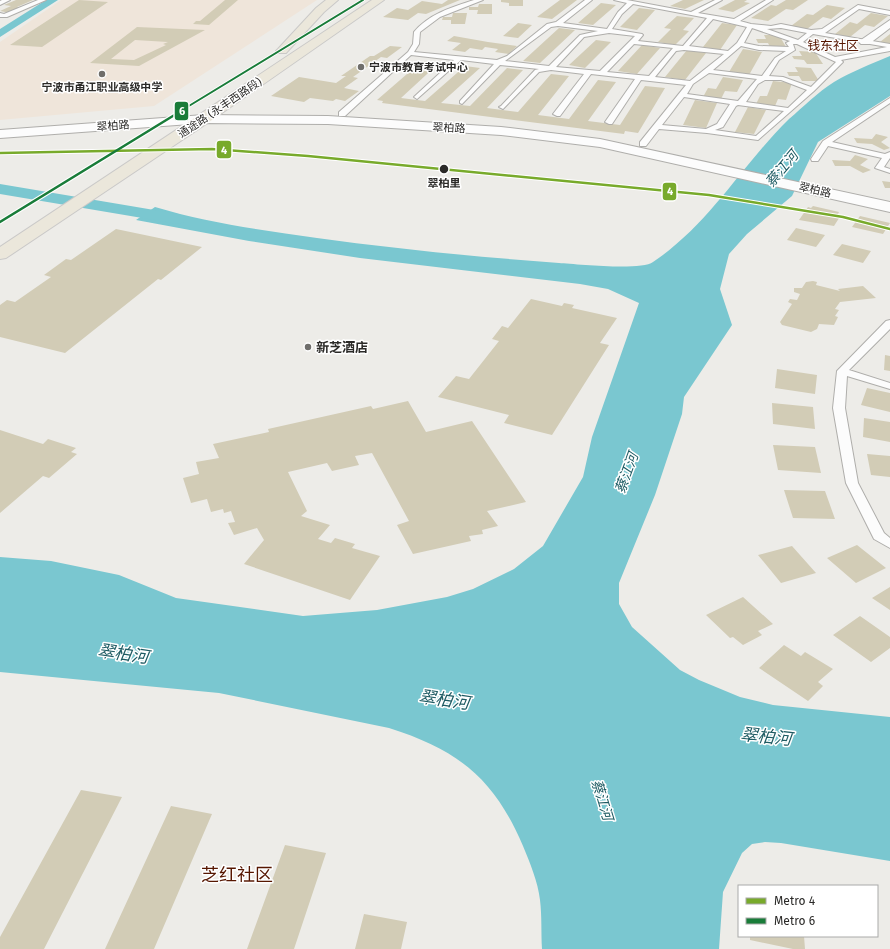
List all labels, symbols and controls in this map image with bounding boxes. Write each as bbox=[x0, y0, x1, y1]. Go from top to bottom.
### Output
district label: 钱东社区 bbox=[807, 38, 859, 53]
place label: 宁波市教育考试中心 bbox=[369, 61, 468, 74]
marker: 宁波市教育考试中心 bbox=[356, 62, 366, 72]
marker: 宁波市甬江职业高级中学 bbox=[97, 69, 107, 79]
street label: 通途路 (永丰西路段) bbox=[176, 75, 265, 141]
place label: 宁波市甬江职业高级中学 bbox=[42, 81, 163, 94]
line badge: 6 bbox=[174, 101, 189, 121]
text: 6 bbox=[179, 105, 185, 118]
street label: 翠柏路 bbox=[96, 118, 130, 134]
street label: 翠柏路 bbox=[432, 121, 466, 135]
line badge: 4 bbox=[216, 140, 232, 159]
text: 4 bbox=[221, 144, 227, 157]
water label: 蔡江河 bbox=[762, 145, 804, 191]
marker: 翠柏里 bbox=[438, 163, 450, 175]
place label: 翠柏里 bbox=[428, 177, 461, 190]
street label: 翠柏路 bbox=[797, 180, 833, 200]
line badge: 4 bbox=[662, 182, 677, 201]
text: 4 bbox=[667, 185, 673, 198]
place label: 新芝酒店 bbox=[316, 340, 368, 355]
marker: 新芝酒店 bbox=[303, 342, 313, 352]
water label: 蔡江河 bbox=[612, 448, 643, 496]
water label: 翠柏河 bbox=[96, 640, 153, 668]
water label: 翠柏河 bbox=[417, 686, 474, 714]
water label: 翠柏河 bbox=[740, 724, 795, 750]
water label: 蔡江河 bbox=[588, 777, 617, 825]
district label: 芝红社区 bbox=[201, 864, 273, 886]
legend bbox=[738, 885, 878, 937]
text: Metro 4 bbox=[774, 894, 816, 908]
text: Metro 6 bbox=[774, 914, 815, 928]

